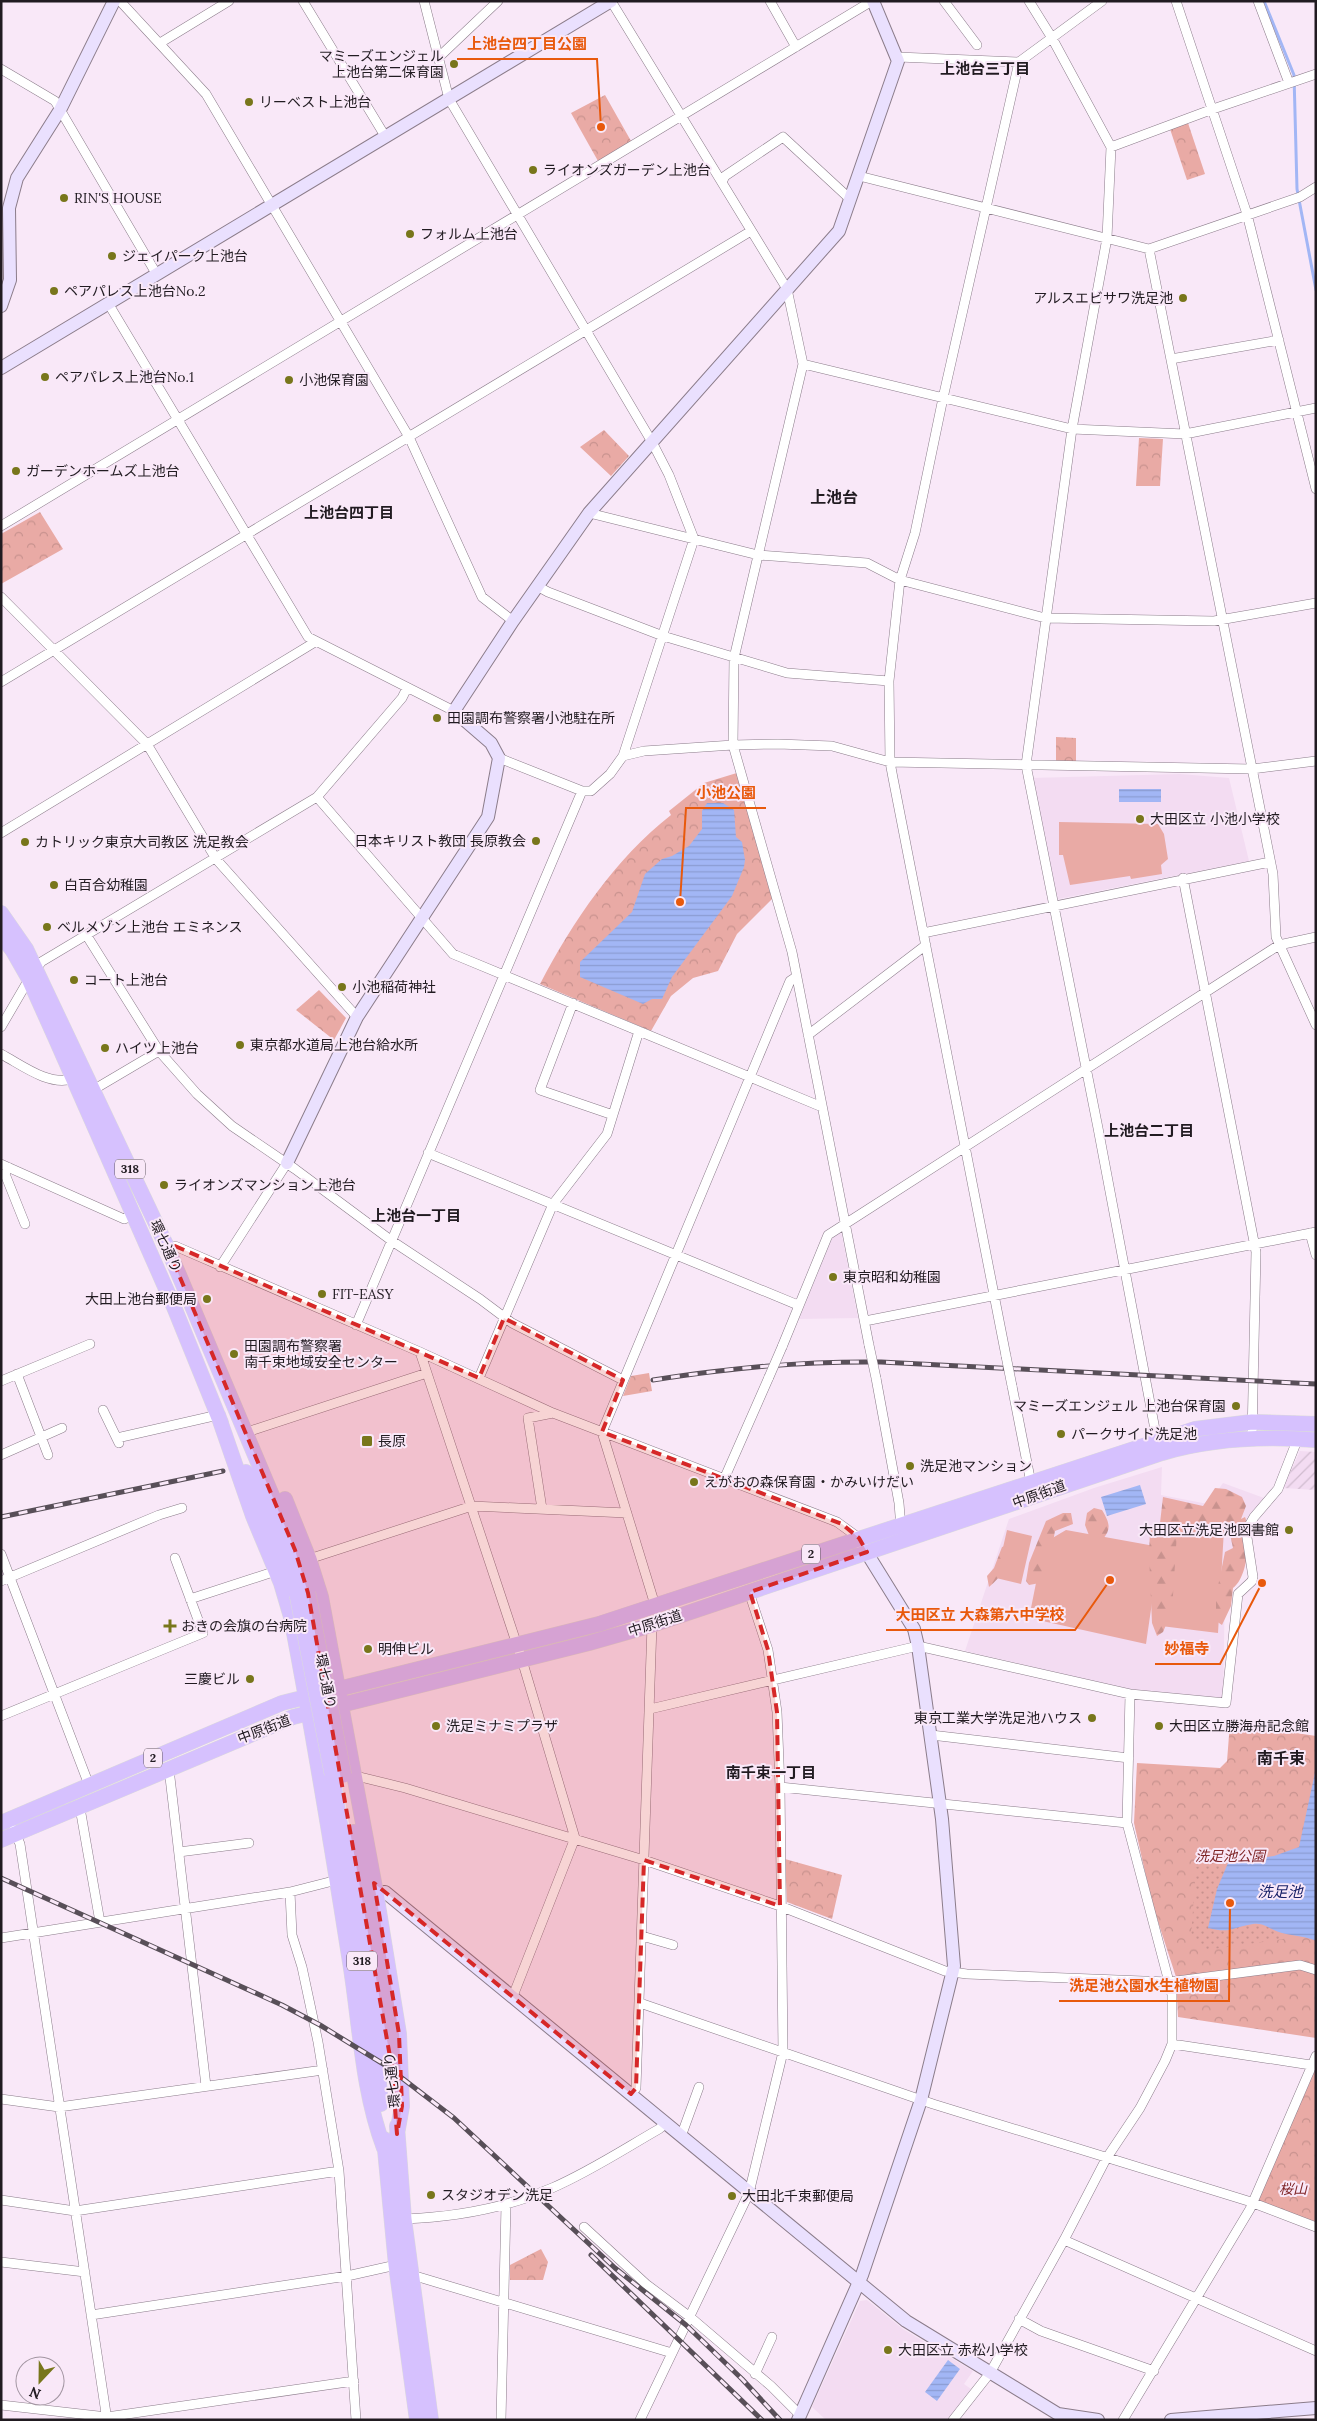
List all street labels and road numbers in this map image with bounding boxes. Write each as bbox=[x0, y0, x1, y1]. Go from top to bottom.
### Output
road number: 318 bbox=[115, 1160, 145, 1178]
street label: 環七通り bbox=[146, 1217, 186, 1275]
street label: 中原街道 bbox=[1010, 1476, 1068, 1512]
road number: 2 bbox=[802, 1545, 820, 1564]
street label: 中原街道 bbox=[626, 1606, 684, 1640]
street label: 環七通り bbox=[312, 1652, 340, 1710]
street label: 中原街道 bbox=[235, 1711, 293, 1747]
road number: 2 bbox=[144, 1749, 162, 1768]
road number: 318 bbox=[347, 1952, 377, 1970]
street label: 環七通り bbox=[380, 2051, 404, 2109]

